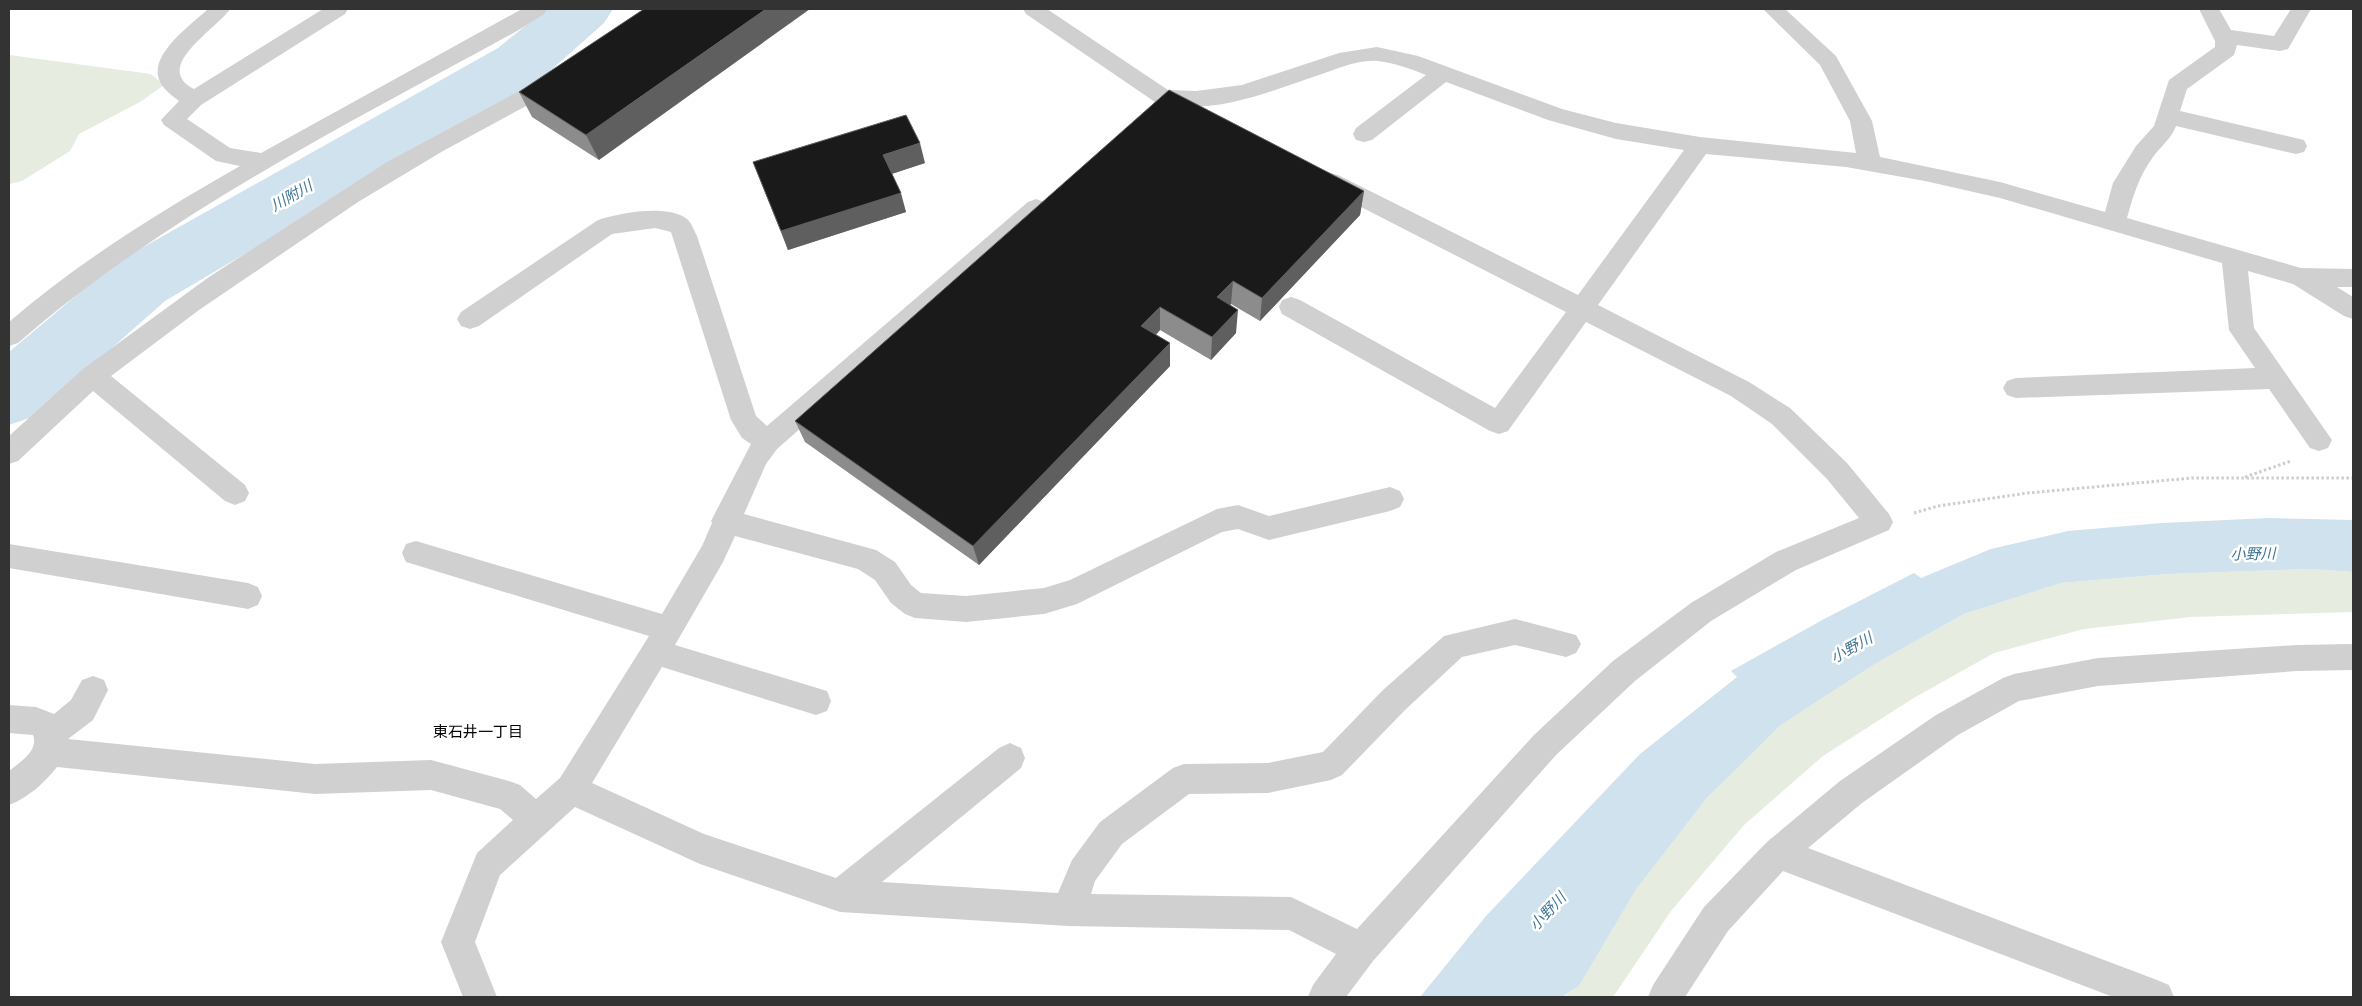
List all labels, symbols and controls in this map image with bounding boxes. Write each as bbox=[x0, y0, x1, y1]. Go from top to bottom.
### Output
water label: 川附川 bbox=[267, 175, 317, 214]
water label: 小野川 bbox=[2230, 544, 2278, 562]
water label: 小野川 bbox=[1827, 627, 1877, 666]
district label: 東石井一丁目 bbox=[433, 722, 523, 740]
water label: 小野川 bbox=[1525, 887, 1570, 934]

